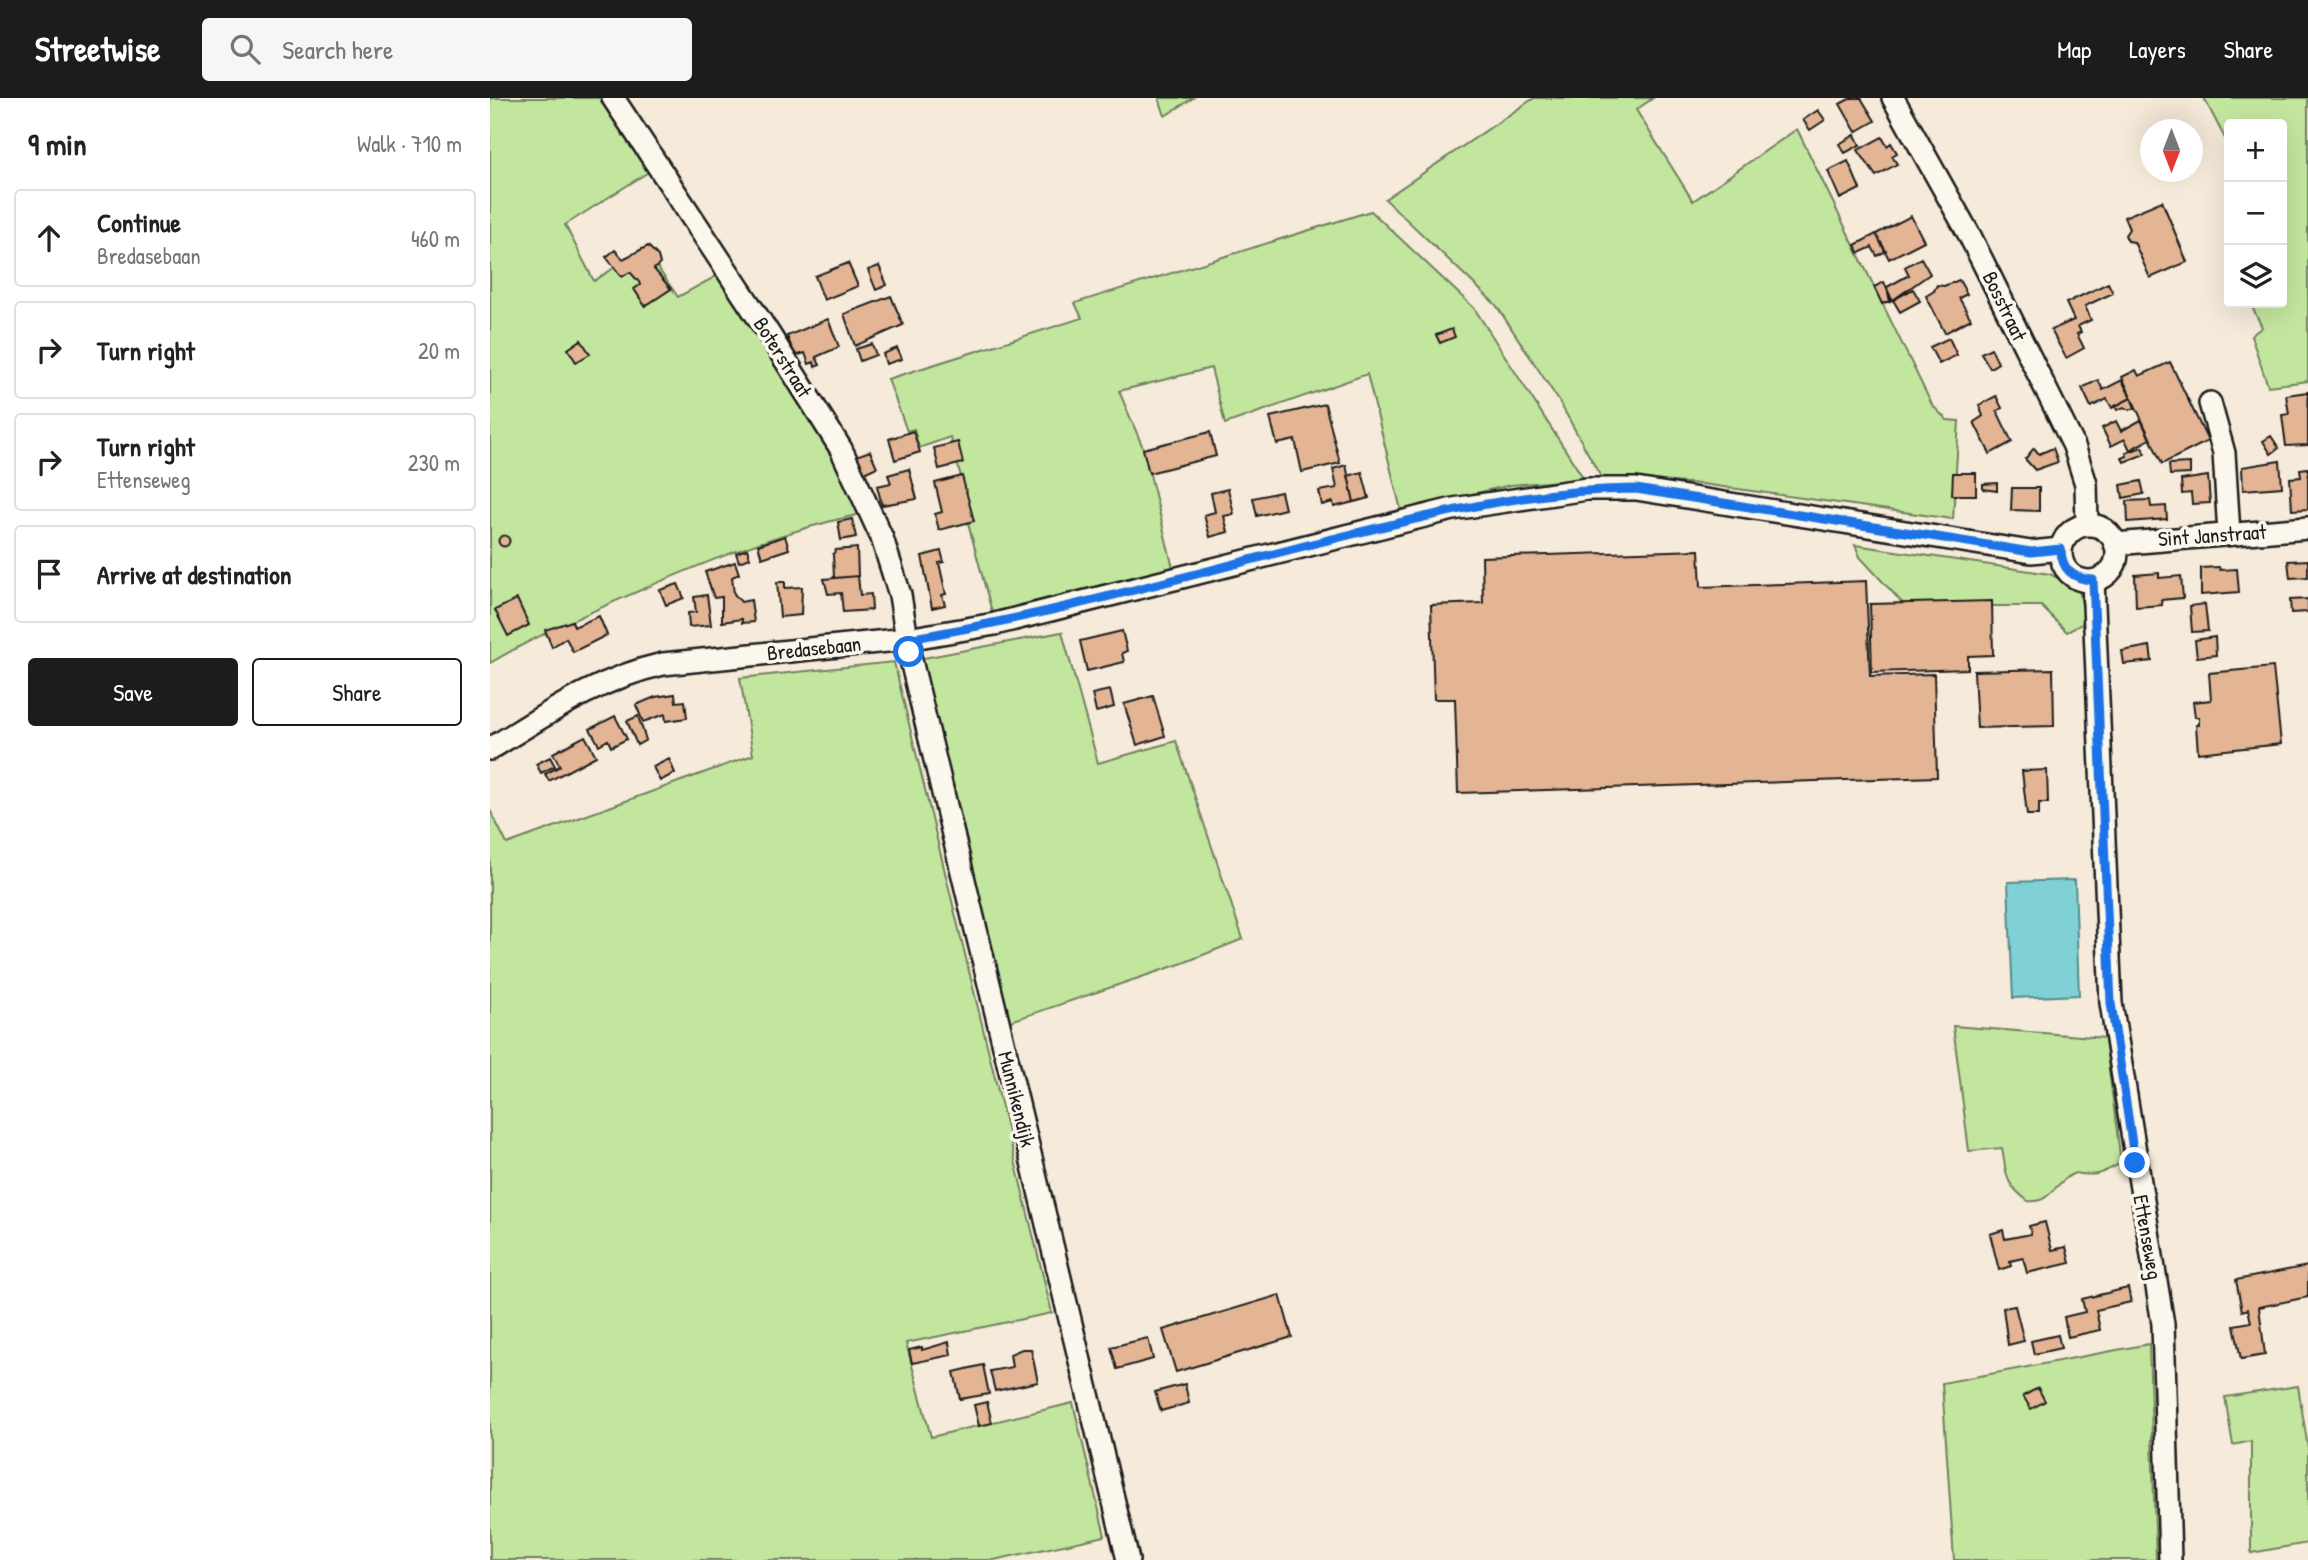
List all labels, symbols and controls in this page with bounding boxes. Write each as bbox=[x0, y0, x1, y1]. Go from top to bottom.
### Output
search box bbox=[202, 18, 692, 81]
text: Streetwise bbox=[35, 27, 160, 71]
icon: search bbox=[226, 30, 264, 68]
text: Search here bbox=[282, 32, 393, 67]
text: Map bbox=[2057, 33, 2091, 65]
text: Layers bbox=[2129, 33, 2186, 65]
text: Share bbox=[2224, 33, 2273, 65]
north arrow bbox=[2140, 119, 2203, 182]
map controls bbox=[2224, 119, 2287, 308]
button: + bbox=[2224, 119, 2287, 182]
text: 9 min bbox=[28, 124, 87, 164]
text: Walk · 710 m bbox=[357, 128, 462, 159]
button: − bbox=[2224, 182, 2287, 245]
text: Continue bbox=[97, 205, 181, 240]
icon: ahead bbox=[30, 219, 68, 257]
text: 460 m bbox=[411, 223, 460, 254]
text: Bredasebaan bbox=[97, 240, 201, 271]
button: layers bbox=[2224, 245, 2287, 308]
street label: Bosstraat bbox=[1976, 266, 2035, 346]
street label: Boterstraat bbox=[747, 311, 820, 403]
icon: right bbox=[30, 331, 68, 369]
text: Turn right bbox=[97, 333, 195, 368]
text: 20 m bbox=[418, 335, 460, 366]
text: Turn right bbox=[97, 429, 195, 464]
icon: right bbox=[30, 443, 68, 481]
text: 230 m bbox=[408, 447, 460, 478]
text: Ettenseweg bbox=[97, 464, 191, 495]
street label: Sint Janstraat bbox=[2157, 517, 2268, 553]
icon: arrive bbox=[30, 555, 68, 593]
text: Arrive at destination bbox=[97, 557, 292, 592]
street label: Bredasebaan bbox=[765, 629, 863, 667]
route start bbox=[893, 636, 924, 667]
button: Save bbox=[28, 658, 238, 726]
button: Share bbox=[252, 658, 462, 726]
street label: Munnikendijk bbox=[991, 1048, 1043, 1150]
route end bbox=[2119, 1147, 2150, 1178]
street label: Ettenseweg bbox=[2126, 1192, 2170, 1282]

